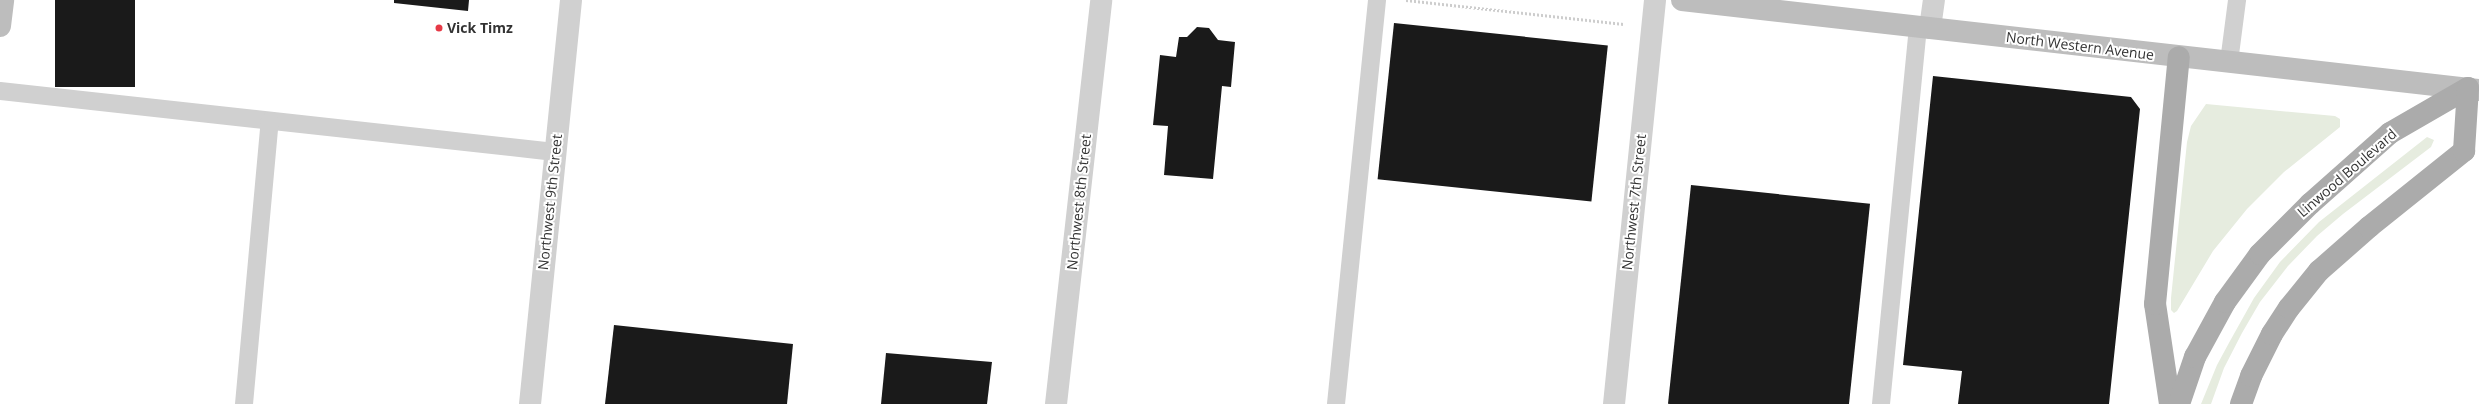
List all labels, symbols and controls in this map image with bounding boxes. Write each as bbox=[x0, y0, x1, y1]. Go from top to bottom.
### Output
place label: Vick Timz bbox=[447, 20, 513, 36]
marker: Vick Timz bbox=[434, 23, 444, 33]
street label: North Western Avenue bbox=[2005, 29, 2155, 63]
street label: Linwood Boulevard bbox=[2294, 125, 2400, 221]
street label: Northwest 9th Street bbox=[535, 133, 565, 271]
street label: Northwest 8th Street bbox=[1064, 133, 1094, 271]
street label: Northwest 7th Street bbox=[1619, 133, 1649, 271]

